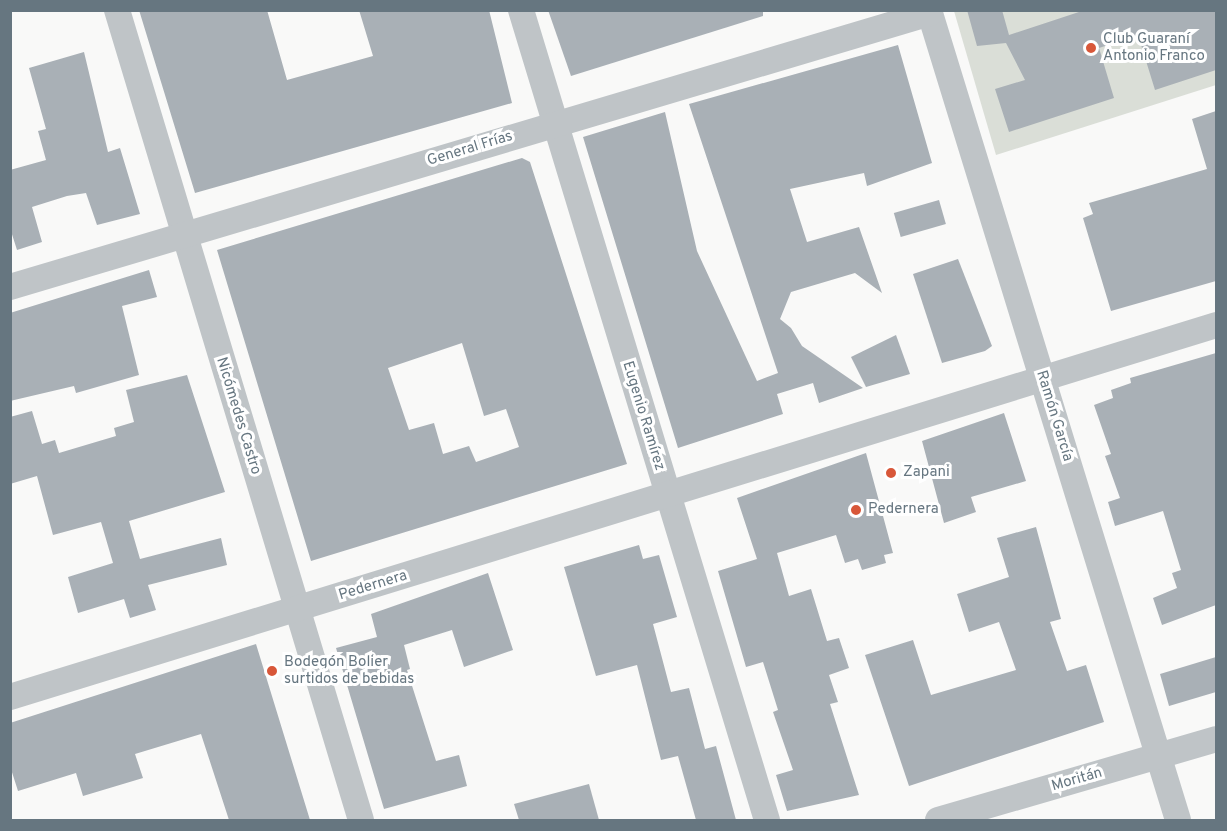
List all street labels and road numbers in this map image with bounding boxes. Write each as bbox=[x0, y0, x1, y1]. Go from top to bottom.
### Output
street label: General Frías bbox=[425, 128, 515, 170]
street label: Nicómedes Castro bbox=[212, 355, 264, 477]
street label: Eugenio Ramírez bbox=[618, 359, 668, 473]
street label: Ramón García bbox=[1032, 368, 1076, 464]
street label: Pedernera bbox=[337, 567, 409, 605]
street label: Moritán bbox=[1050, 764, 1104, 796]

